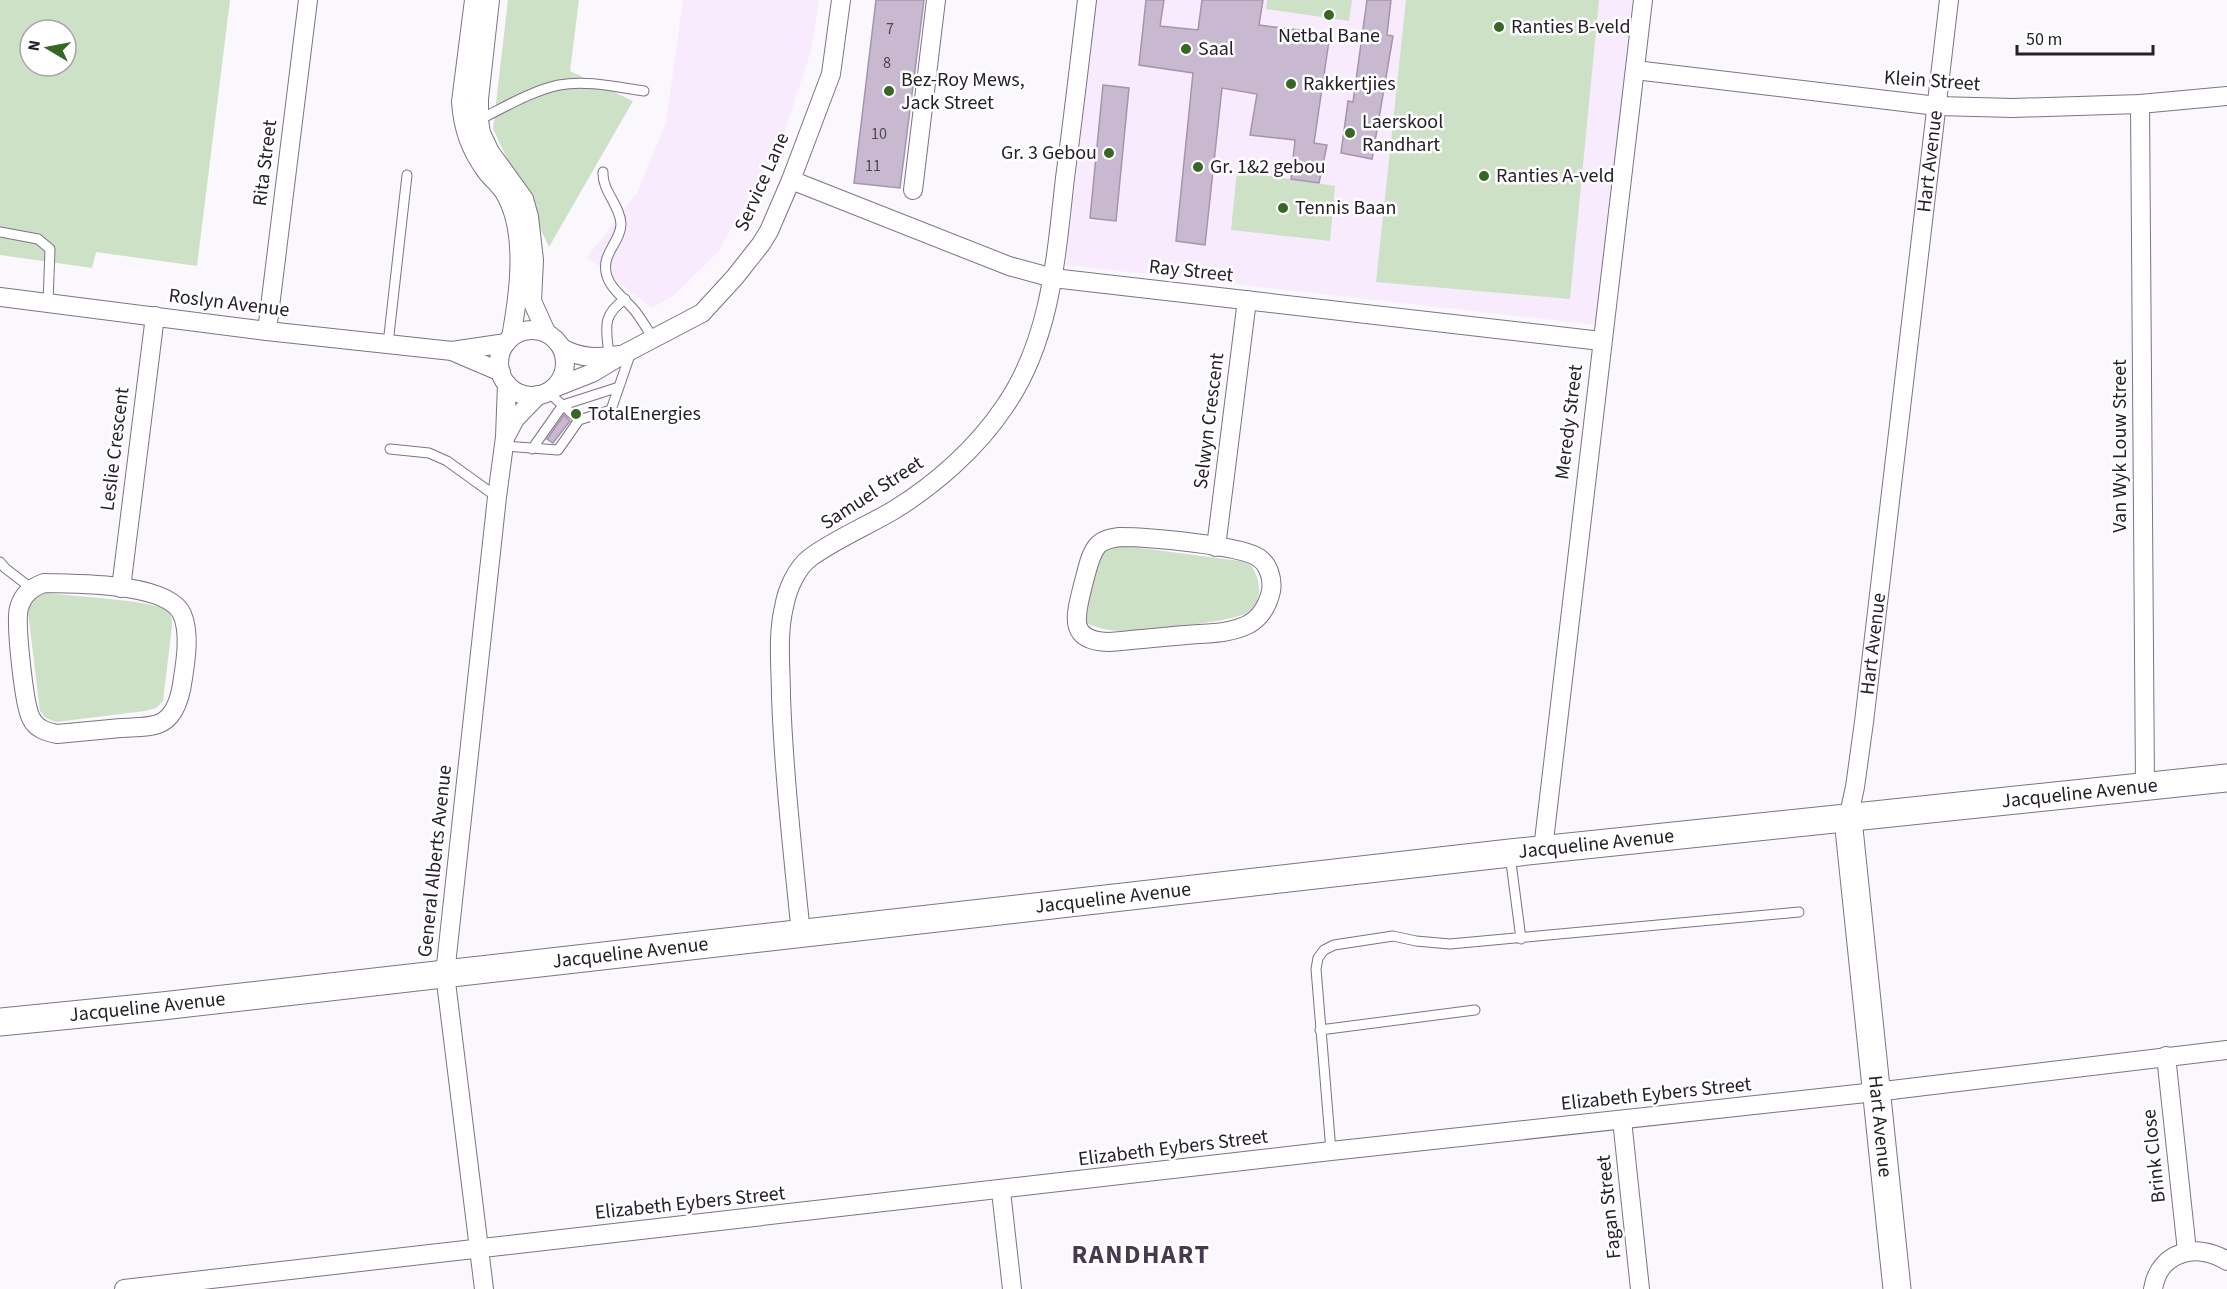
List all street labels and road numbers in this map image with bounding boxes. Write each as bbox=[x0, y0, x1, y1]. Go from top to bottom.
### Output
street label: Klein Street bbox=[1883, 64, 1981, 98]
street label: Hart Avenue bbox=[1910, 109, 1950, 214]
street label: Rita Street bbox=[246, 118, 284, 208]
street label: Service Lane bbox=[728, 128, 796, 236]
street label: Ray Street bbox=[1147, 253, 1235, 289]
street label: Roslyn Avenue bbox=[167, 282, 291, 324]
street label: Selwyn Crescent bbox=[1187, 351, 1231, 491]
street label: Van Wyk Louw Street bbox=[2106, 359, 2134, 533]
street label: Meredy Street bbox=[1548, 363, 1590, 481]
street label: Leslie Crescent bbox=[94, 385, 137, 512]
street label: Samuel Street bbox=[815, 449, 929, 537]
street label: Hart Avenue bbox=[1853, 591, 1893, 696]
street label: General Alberts Avenue bbox=[411, 763, 459, 959]
street label: Jacqueline Avenue bbox=[2000, 771, 2159, 816]
street label: Jacqueline Avenue bbox=[1517, 822, 1676, 866]
street label: Jacqueline Avenue bbox=[1034, 875, 1193, 921]
street label: Jacqueline Avenue bbox=[551, 930, 710, 976]
street label: Jacqueline Avenue bbox=[68, 985, 227, 1029]
street label: Elizabeth Eybers Street bbox=[1559, 1070, 1753, 1118]
street label: Hart Avenue bbox=[1861, 1074, 1899, 1179]
street label: Brink Close bbox=[2135, 1108, 2173, 1204]
street label: Elizabeth Eybers Street bbox=[1076, 1122, 1270, 1174]
street label: Fagan Street bbox=[1590, 1154, 1628, 1260]
street label: Elizabeth Eybers Street bbox=[593, 1179, 787, 1227]

